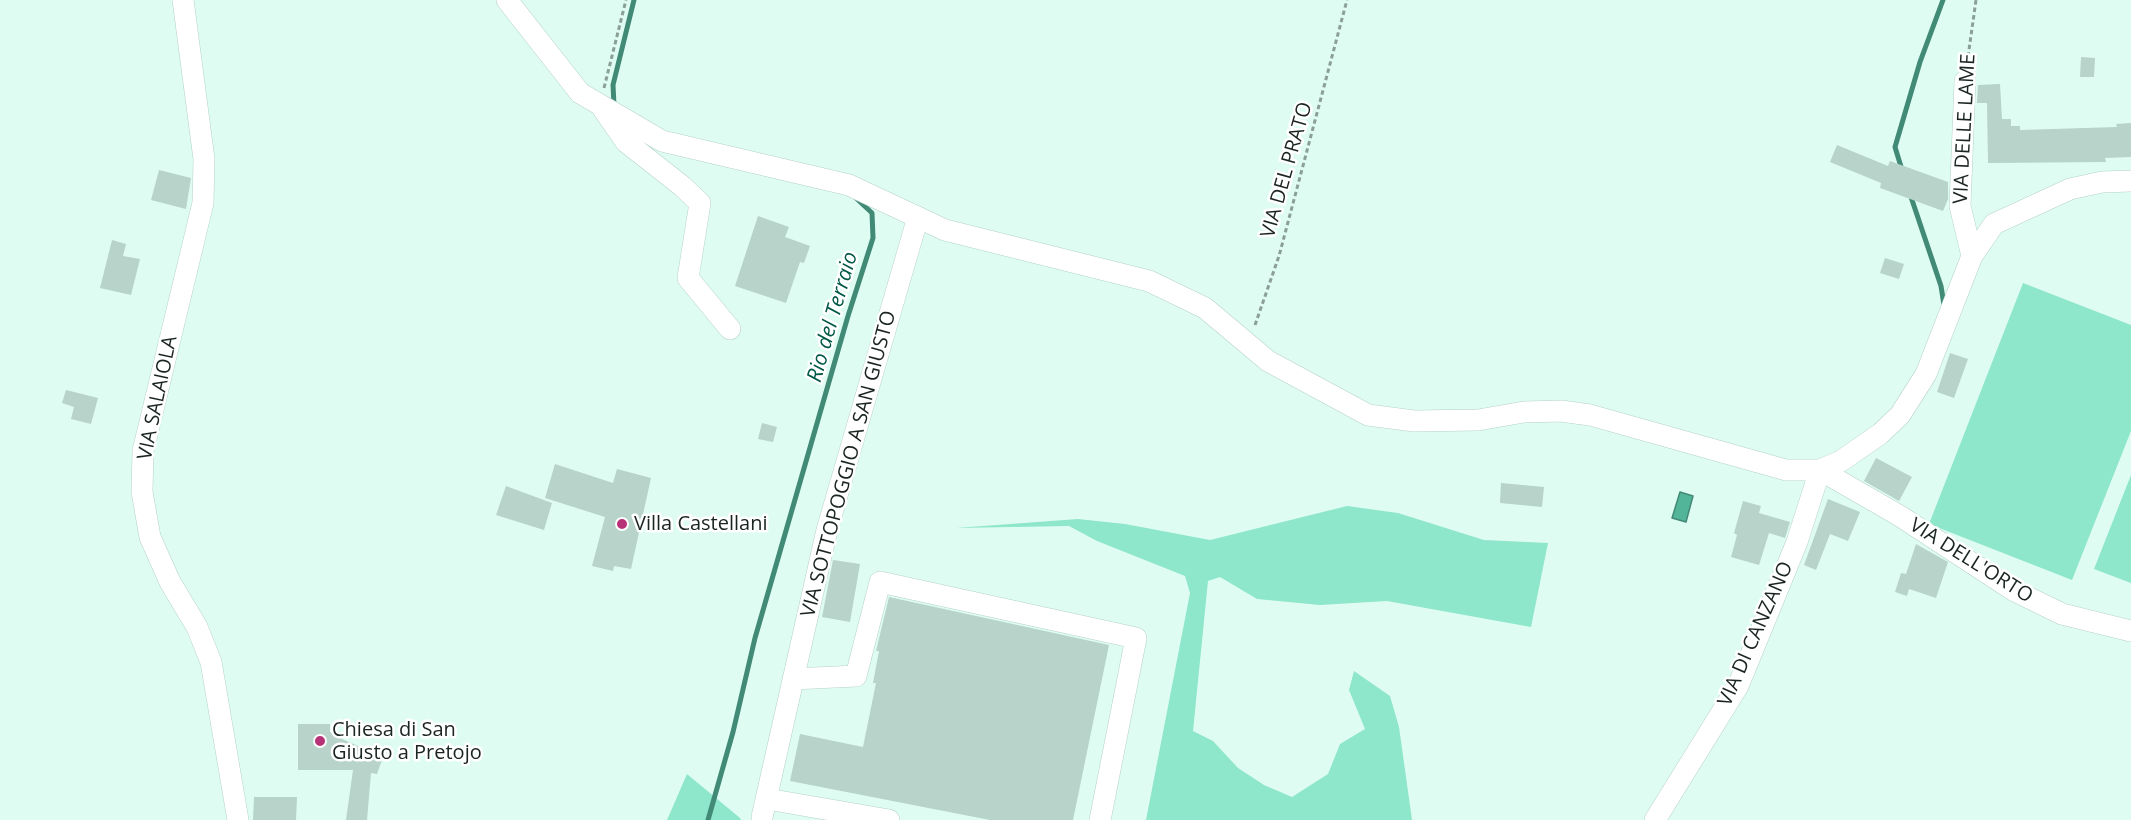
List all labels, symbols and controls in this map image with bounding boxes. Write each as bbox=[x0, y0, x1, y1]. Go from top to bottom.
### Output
street label: VIA DELLE LAME bbox=[1949, 53, 1981, 205]
street label: VIA DEL PRATO bbox=[1256, 99, 1318, 241]
water label: Rio del Terraio bbox=[802, 249, 864, 385]
street label: VIA SOTTOPOGGIO A SAN GIUSTO bbox=[796, 308, 902, 620]
street label: VIA SALAIOLA bbox=[133, 334, 183, 462]
place label: Villa Castellani bbox=[634, 512, 768, 536]
street label: VIA DELL'ORTO bbox=[1905, 514, 2037, 608]
marker: Villa Castellani bbox=[615, 517, 629, 531]
street label: VIA DI CANZANO bbox=[1713, 558, 1799, 710]
place label: Chiesa di San Giusto a Pretojo bbox=[332, 718, 482, 765]
marker: Chiesa di San Giusto a Pretojo bbox=[313, 734, 327, 748]

